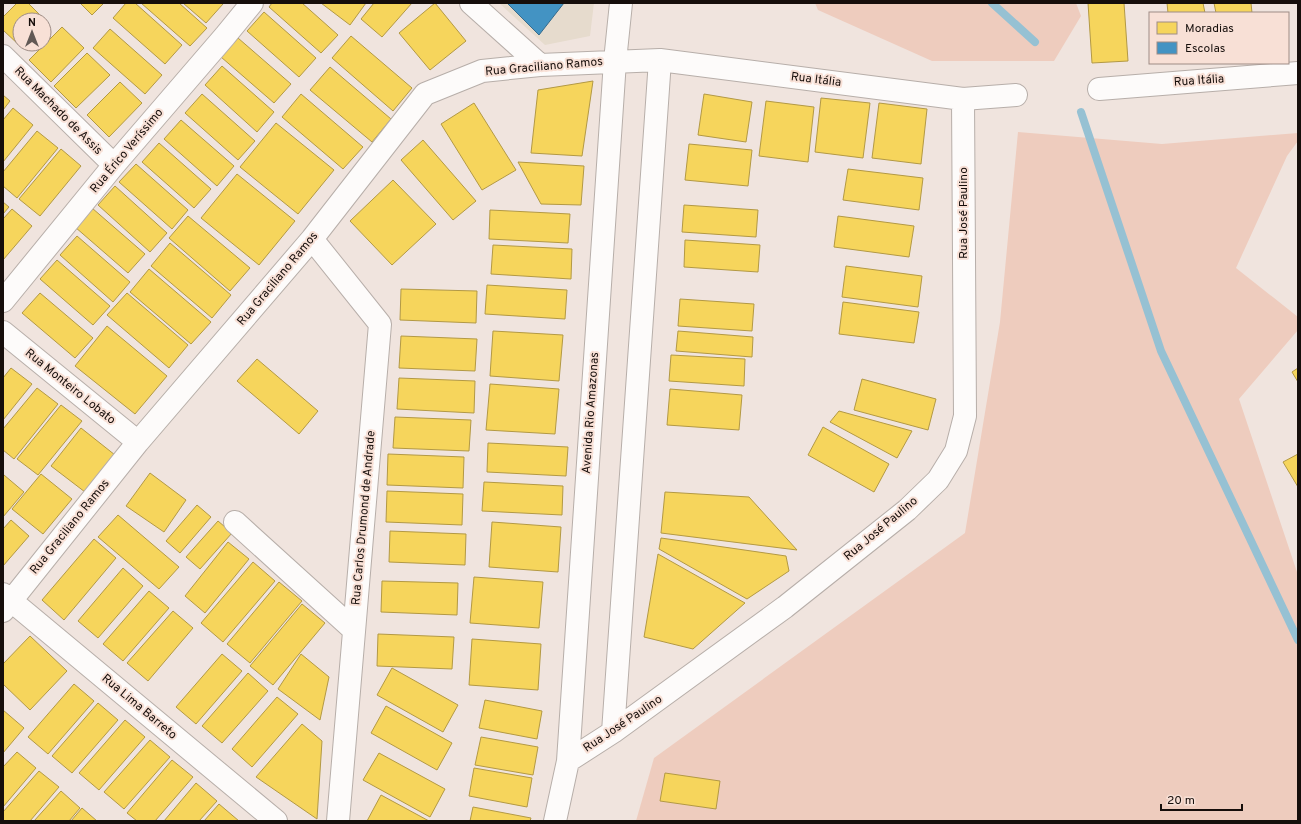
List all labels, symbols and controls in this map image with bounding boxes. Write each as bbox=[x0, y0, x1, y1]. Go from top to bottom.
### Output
north arrow bbox=[12, 12, 52, 52]
legend bbox=[1149, 12, 1289, 64]
text: N bbox=[28, 16, 36, 30]
text: Moradias bbox=[1185, 21, 1234, 37]
text: Escolas bbox=[1185, 41, 1225, 57]
street label: Rua Graciliano Ramos bbox=[485, 54, 603, 80]
street label: Rua Machado de Assis bbox=[10, 63, 106, 159]
street label: Rua Itália bbox=[790, 69, 842, 91]
street label: Rua Itália bbox=[1173, 71, 1225, 91]
street label: Rua Érico Veríssimo bbox=[87, 105, 167, 197]
street label: Rua José Paulino bbox=[956, 167, 972, 259]
street label: Rua Graciliano Ramos bbox=[234, 229, 322, 329]
street label: Rua Monteiro Lobato bbox=[21, 346, 119, 429]
street label: Avenida Rio Amazonas bbox=[579, 352, 603, 474]
street label: Rua Carlos Drumond de Andrade bbox=[348, 430, 380, 606]
street label: Rua Graciliano Ramos bbox=[27, 476, 113, 578]
street label: Rua José Paulino bbox=[841, 493, 922, 565]
street label: Rua Lima Barreto bbox=[98, 671, 180, 743]
street label: Rua José Paulino bbox=[580, 692, 666, 756]
scale bar bbox=[1161, 786, 1242, 812]
text: 20 m bbox=[1167, 793, 1195, 809]

